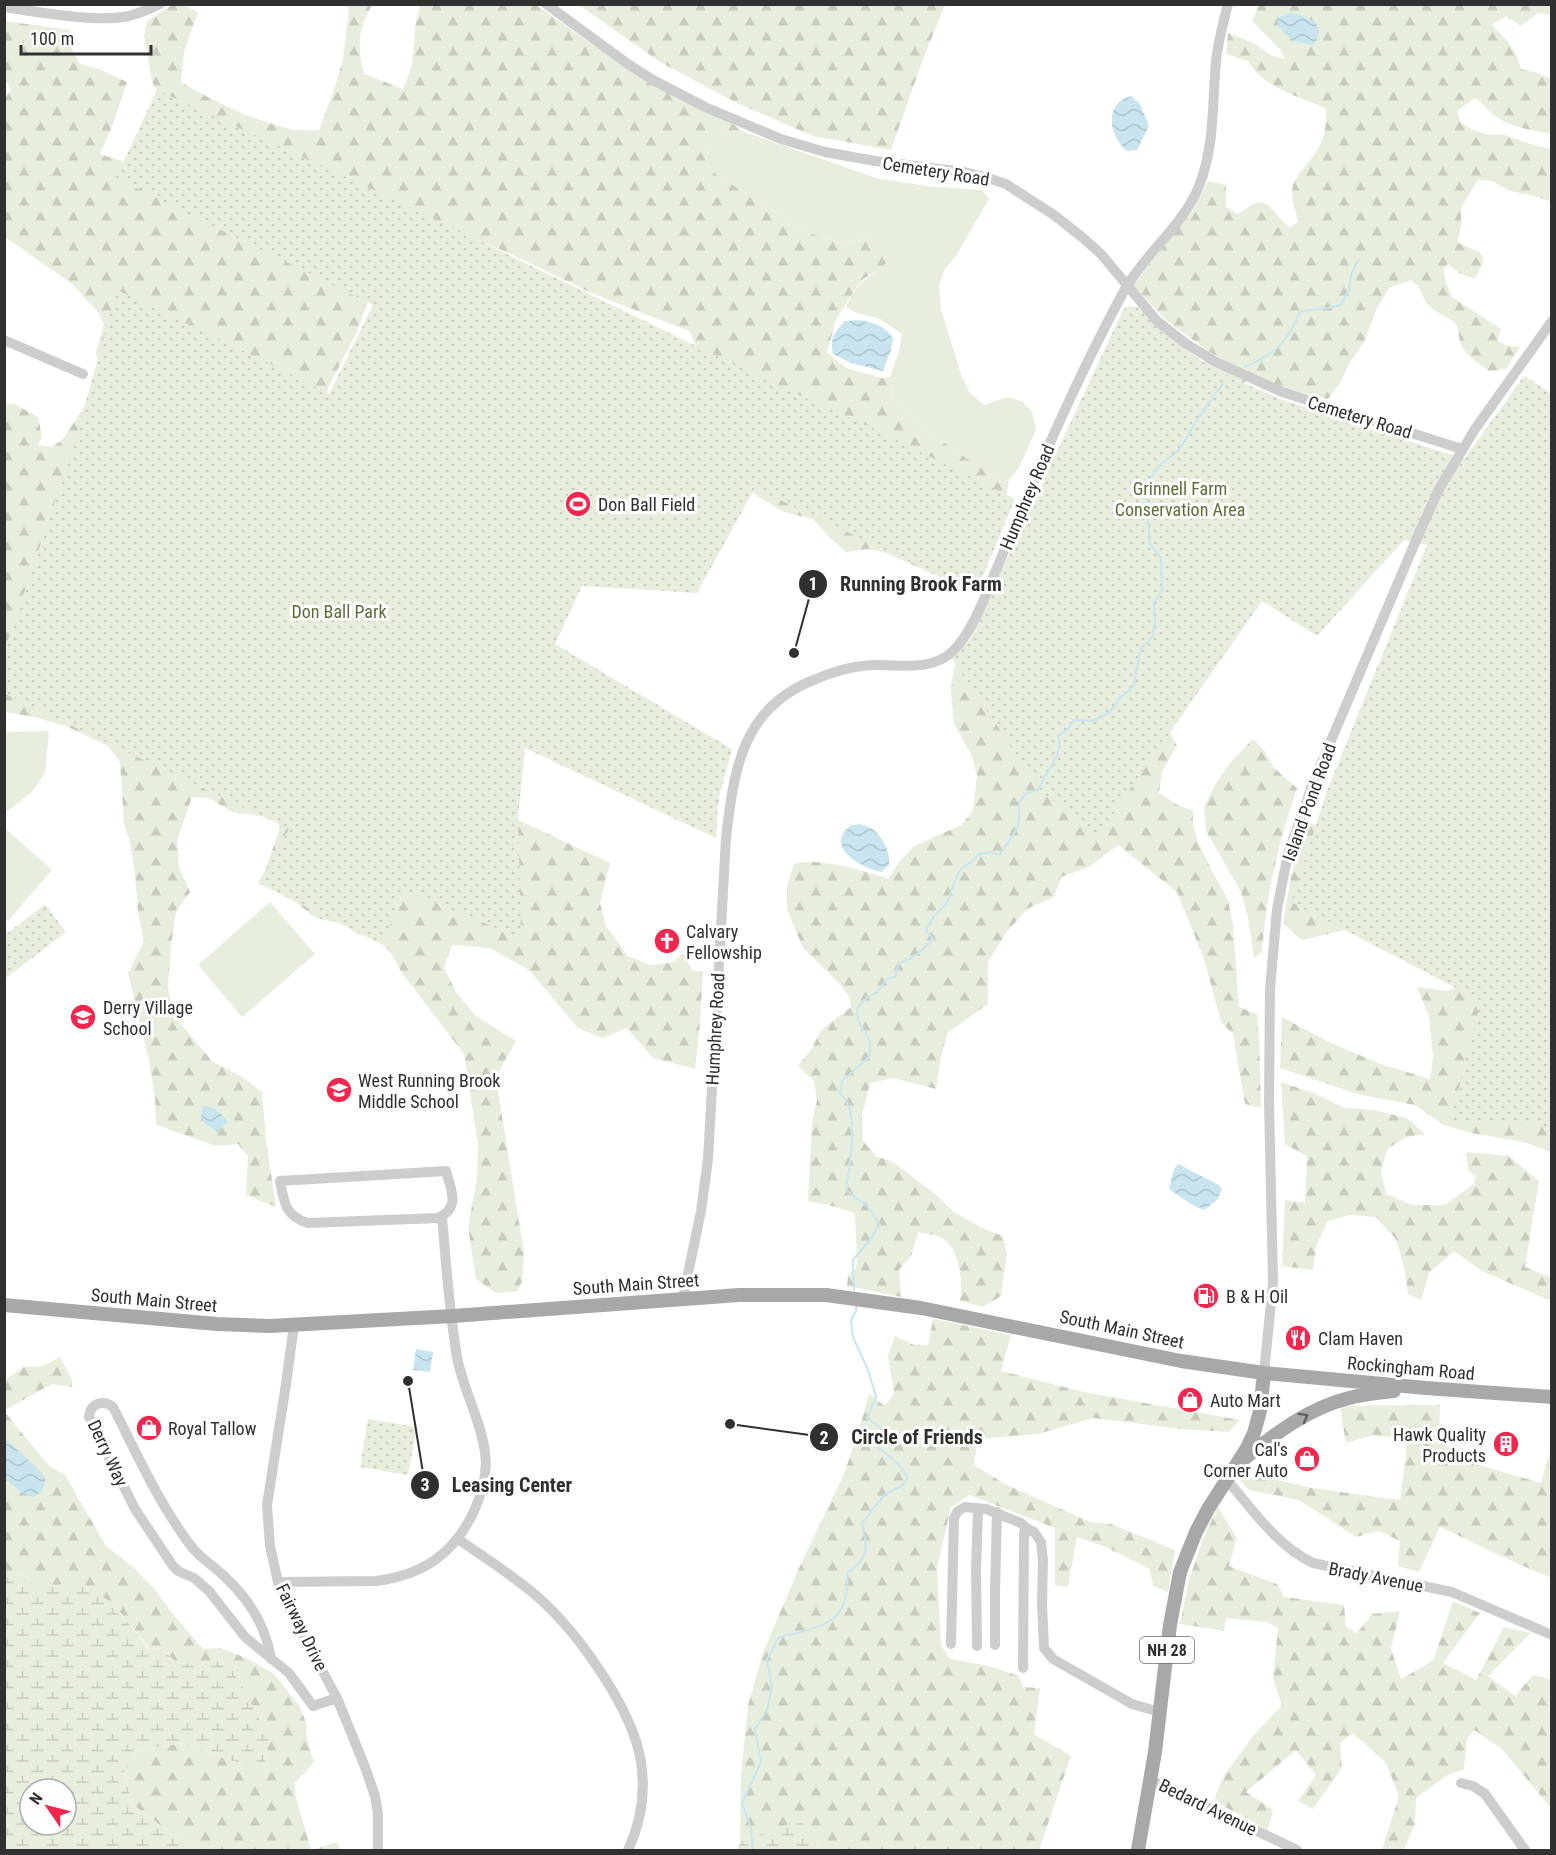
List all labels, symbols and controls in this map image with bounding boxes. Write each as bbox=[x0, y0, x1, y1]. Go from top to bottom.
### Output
scale bar bbox=[21, 18, 152, 56]
text: 100 m bbox=[30, 28, 74, 49]
street label: Cemetery Road bbox=[881, 152, 991, 190]
street label: Cemetery Road bbox=[1305, 391, 1415, 443]
street label: Humphrey Road bbox=[995, 441, 1059, 553]
park label: Grinnell Farm Conservation Area bbox=[1115, 478, 1245, 520]
sports icon: Don Ball Field bbox=[563, 489, 593, 519]
place label: Don Ball Field bbox=[598, 494, 695, 515]
callout: Running Brook Farm bbox=[798, 565, 1014, 603]
text: Running Brook Farm bbox=[840, 572, 1002, 596]
text: 1 bbox=[808, 573, 818, 594]
park label: Don Ball Park bbox=[291, 601, 387, 622]
street label: Island Pond Road bbox=[1278, 740, 1340, 864]
place label: Calvary Fellowship bbox=[686, 921, 762, 963]
church icon: Calvary Fellowship bbox=[652, 926, 682, 956]
street label: Humphrey Road bbox=[702, 972, 728, 1086]
place label: Derry Village School bbox=[103, 997, 193, 1039]
school or university icon: Derry Village School bbox=[68, 1002, 98, 1032]
place label: West Running Brook Middle School bbox=[358, 1070, 500, 1112]
school or university icon: West Running Brook Middle School bbox=[324, 1075, 354, 1105]
street label: South Main Street bbox=[572, 1269, 700, 1299]
fuel station icon: B & H Oil bbox=[1191, 1281, 1221, 1311]
street label: South Main Street bbox=[90, 1284, 218, 1316]
place label: B & H Oil bbox=[1226, 1286, 1288, 1307]
street label: South Main Street bbox=[1058, 1306, 1186, 1352]
restaurant icon: Clam Haven bbox=[1283, 1323, 1313, 1353]
place label: Clam Haven bbox=[1318, 1328, 1403, 1349]
street label: Rockingham Road bbox=[1346, 1352, 1476, 1384]
shop icon: Auto Mart bbox=[1175, 1385, 1205, 1415]
place label: Auto Mart bbox=[1210, 1390, 1281, 1411]
shop icon: Royal Tallow bbox=[134, 1413, 164, 1443]
one-way arrow bbox=[1297, 1413, 1308, 1424]
street label: Derry Way bbox=[84, 1416, 133, 1490]
place label: Royal Tallow bbox=[168, 1418, 257, 1439]
callout: Circle of Friends bbox=[809, 1418, 995, 1456]
place label: Hawk Quality Products bbox=[1393, 1424, 1487, 1466]
text: Circle of Friends bbox=[851, 1425, 983, 1449]
text: 2 bbox=[819, 1427, 829, 1448]
building icon: Hawk Quality Products bbox=[1491, 1429, 1521, 1459]
place label: Cal's Corner Auto bbox=[1203, 1439, 1288, 1481]
shop icon: Cal's Corner Auto bbox=[1292, 1444, 1322, 1474]
callout: Leasing Center bbox=[410, 1466, 584, 1504]
text: Leasing Center bbox=[452, 1473, 573, 1497]
text: 3 bbox=[420, 1474, 430, 1495]
street label: Brady Avenue bbox=[1327, 1558, 1425, 1596]
street label: Fairway Drive bbox=[272, 1580, 332, 1674]
road number: NH 28 bbox=[1140, 1637, 1194, 1663]
street label: Bedard Avenue bbox=[1156, 1774, 1260, 1840]
north arrow bbox=[18, 1777, 78, 1837]
text: N bbox=[26, 1789, 47, 1808]

